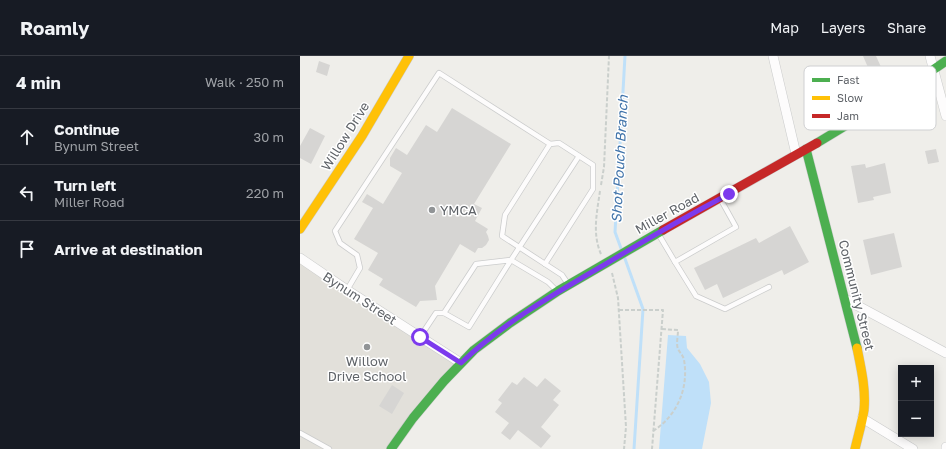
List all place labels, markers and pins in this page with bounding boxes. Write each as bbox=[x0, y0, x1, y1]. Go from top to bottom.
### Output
place label: YMCA bbox=[440, 202, 477, 218]
marker: YMCA bbox=[427, 205, 437, 215]
marker: Willow Drive School bbox=[362, 342, 372, 352]
place label: Willow Drive School bbox=[328, 353, 406, 384]

